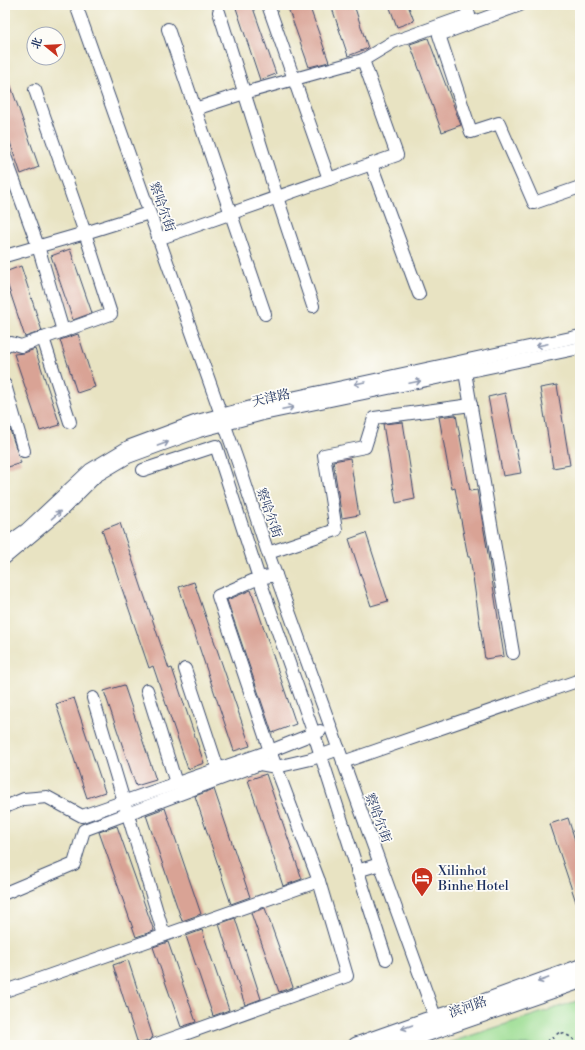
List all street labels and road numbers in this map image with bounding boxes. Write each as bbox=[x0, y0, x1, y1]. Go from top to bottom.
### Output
street label: 察哈尔街 bbox=[146, 180, 178, 234]
street label: 天津路 bbox=[250, 386, 292, 410]
street label: 察哈尔街 bbox=[253, 486, 285, 540]
street label: 察哈尔街 bbox=[362, 791, 394, 845]
street label: 滨河路 bbox=[447, 993, 489, 1021]

